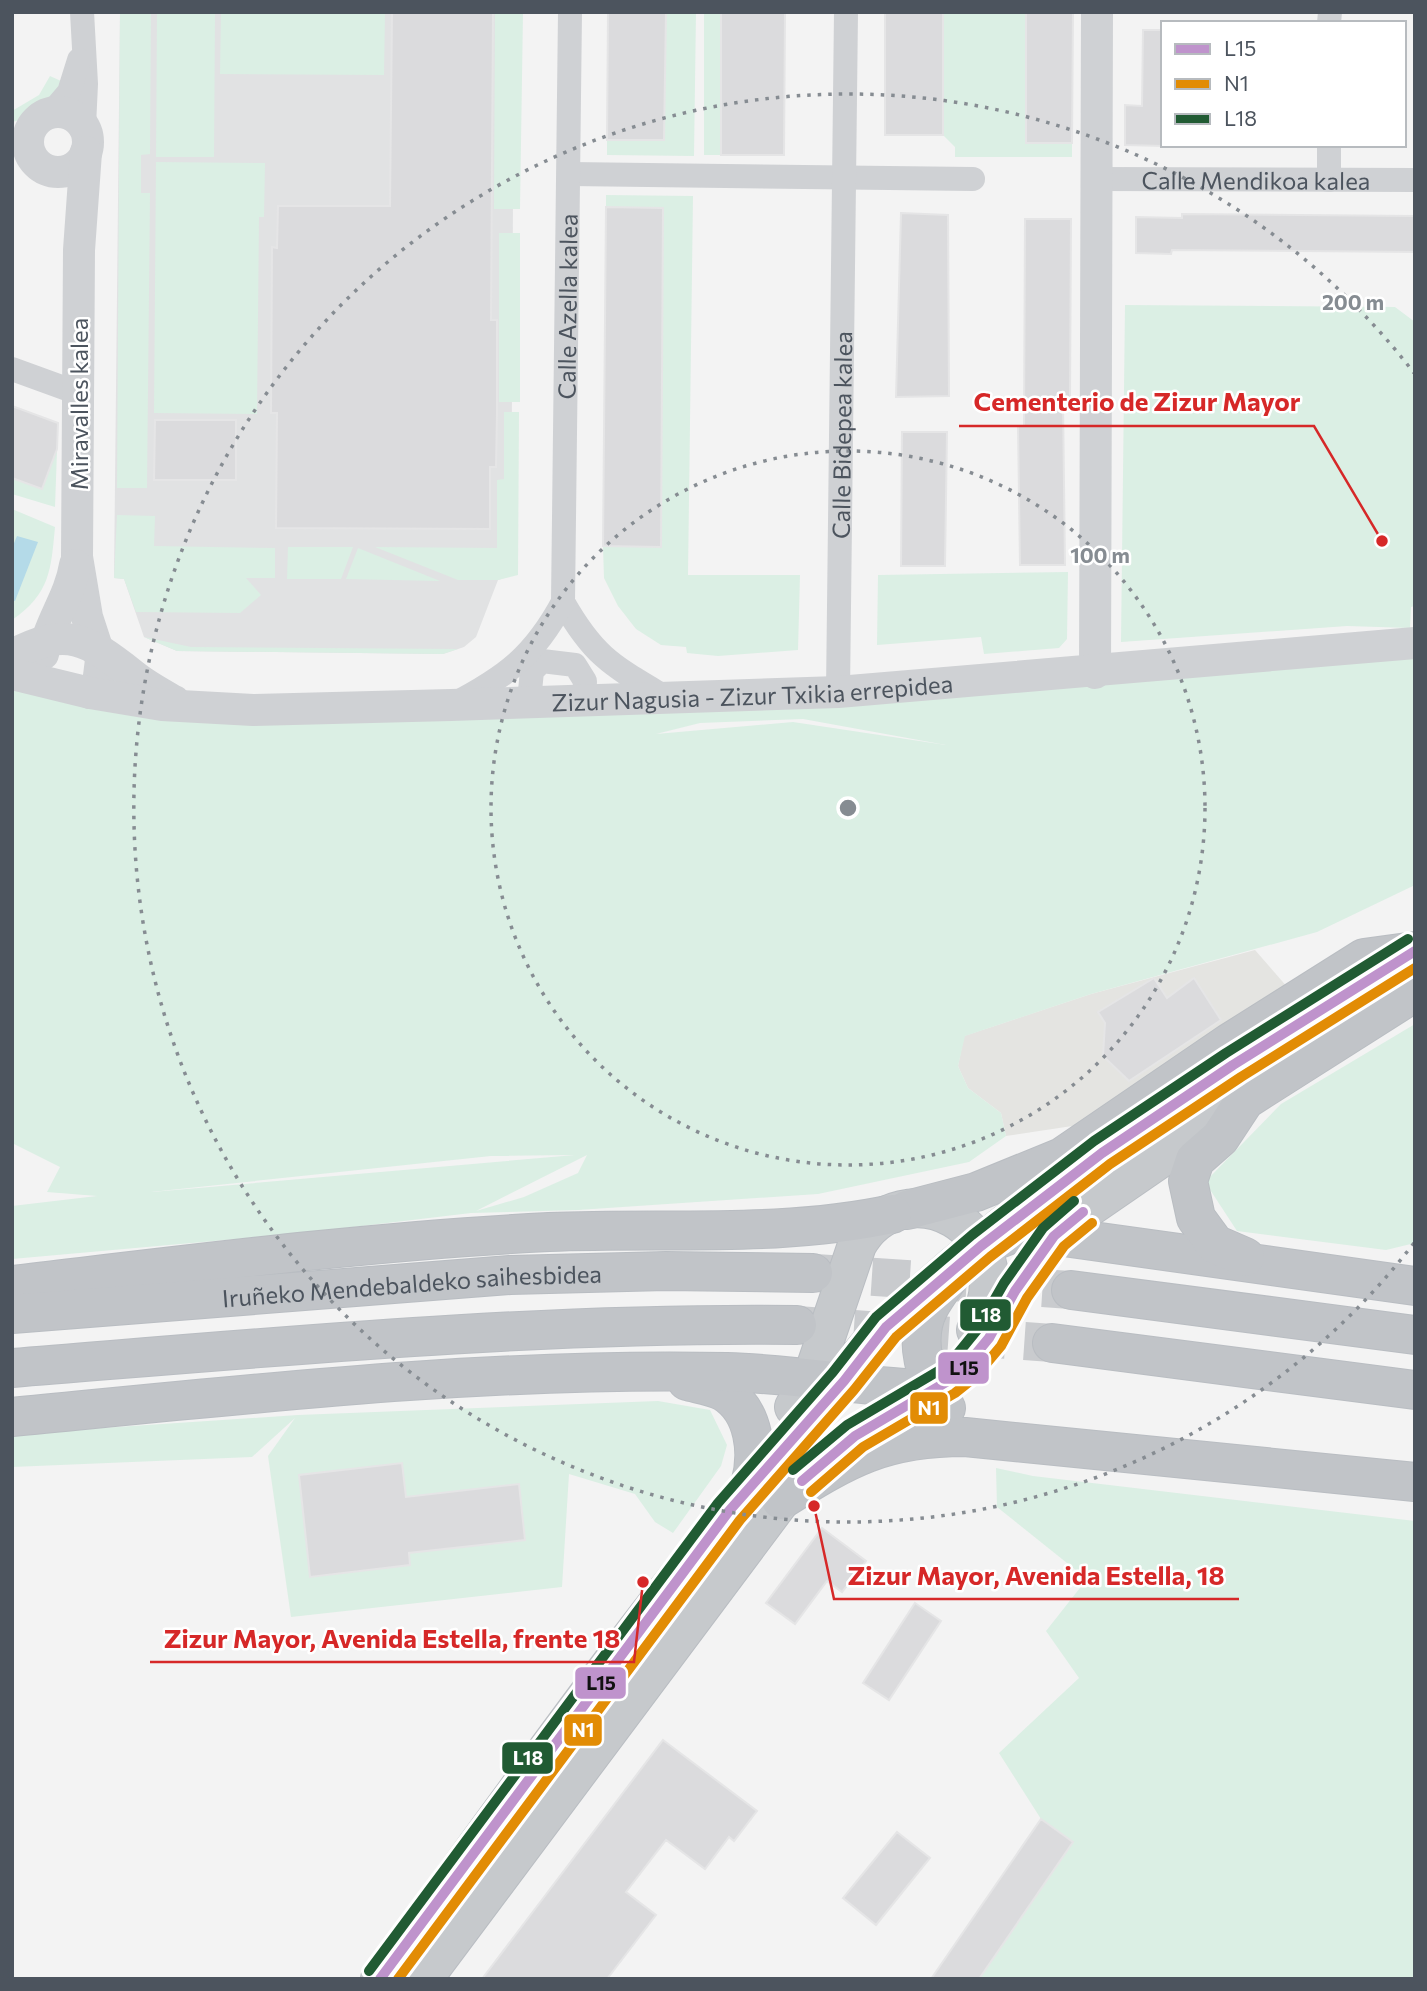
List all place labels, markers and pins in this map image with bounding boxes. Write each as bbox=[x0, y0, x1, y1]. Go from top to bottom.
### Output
callout: Cementerio de Zizur Mayor bbox=[959, 379, 1314, 426]
centre of rings bbox=[836, 796, 860, 820]
callout: Zizur Mayor, Avenida Estella, 18 bbox=[834, 1552, 1239, 1599]
callout: Zizur Mayor, Avenida Estella, frente 18 bbox=[150, 1615, 634, 1662]

